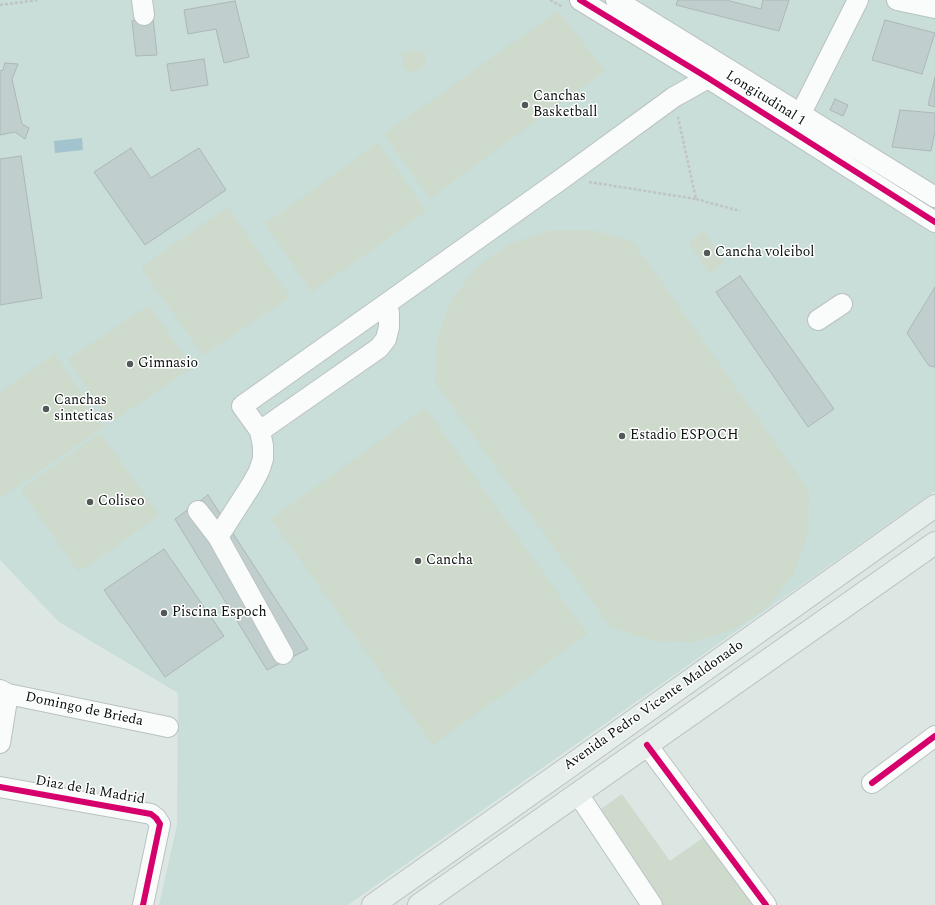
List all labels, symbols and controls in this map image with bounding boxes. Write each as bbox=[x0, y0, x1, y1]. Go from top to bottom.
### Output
street label: Longitudinal 1 bbox=[722, 68, 808, 130]
place label: Canchas Basketball bbox=[533, 89, 597, 122]
marker: Canchas Basketball bbox=[520, 100, 530, 110]
place label: Cancha voleibol bbox=[715, 245, 814, 261]
marker: Cancha voleibol bbox=[702, 248, 712, 258]
place label: Gimnasio bbox=[138, 356, 198, 372]
marker: Gimnasio bbox=[125, 359, 135, 369]
place label: Canchas sinteticas bbox=[54, 393, 113, 426]
marker: Canchas sinteticas bbox=[41, 404, 51, 414]
place label: Estadio ESPOCH bbox=[630, 428, 739, 444]
marker: Estadio ESPOCH bbox=[617, 431, 627, 441]
place label: Coliseo bbox=[98, 494, 145, 510]
marker: Coliseo bbox=[85, 497, 95, 507]
place label: Cancha bbox=[426, 553, 473, 569]
marker: Cancha bbox=[413, 556, 423, 566]
place label: Piscina Espoch bbox=[172, 605, 267, 621]
marker: Piscina Espoch bbox=[159, 608, 169, 618]
street label: Avenida Pedro Vicente Maldonado bbox=[561, 637, 747, 775]
street label: Domingo de Brieda bbox=[24, 689, 144, 731]
street label: Diaz de la Madrid bbox=[34, 773, 146, 809]

